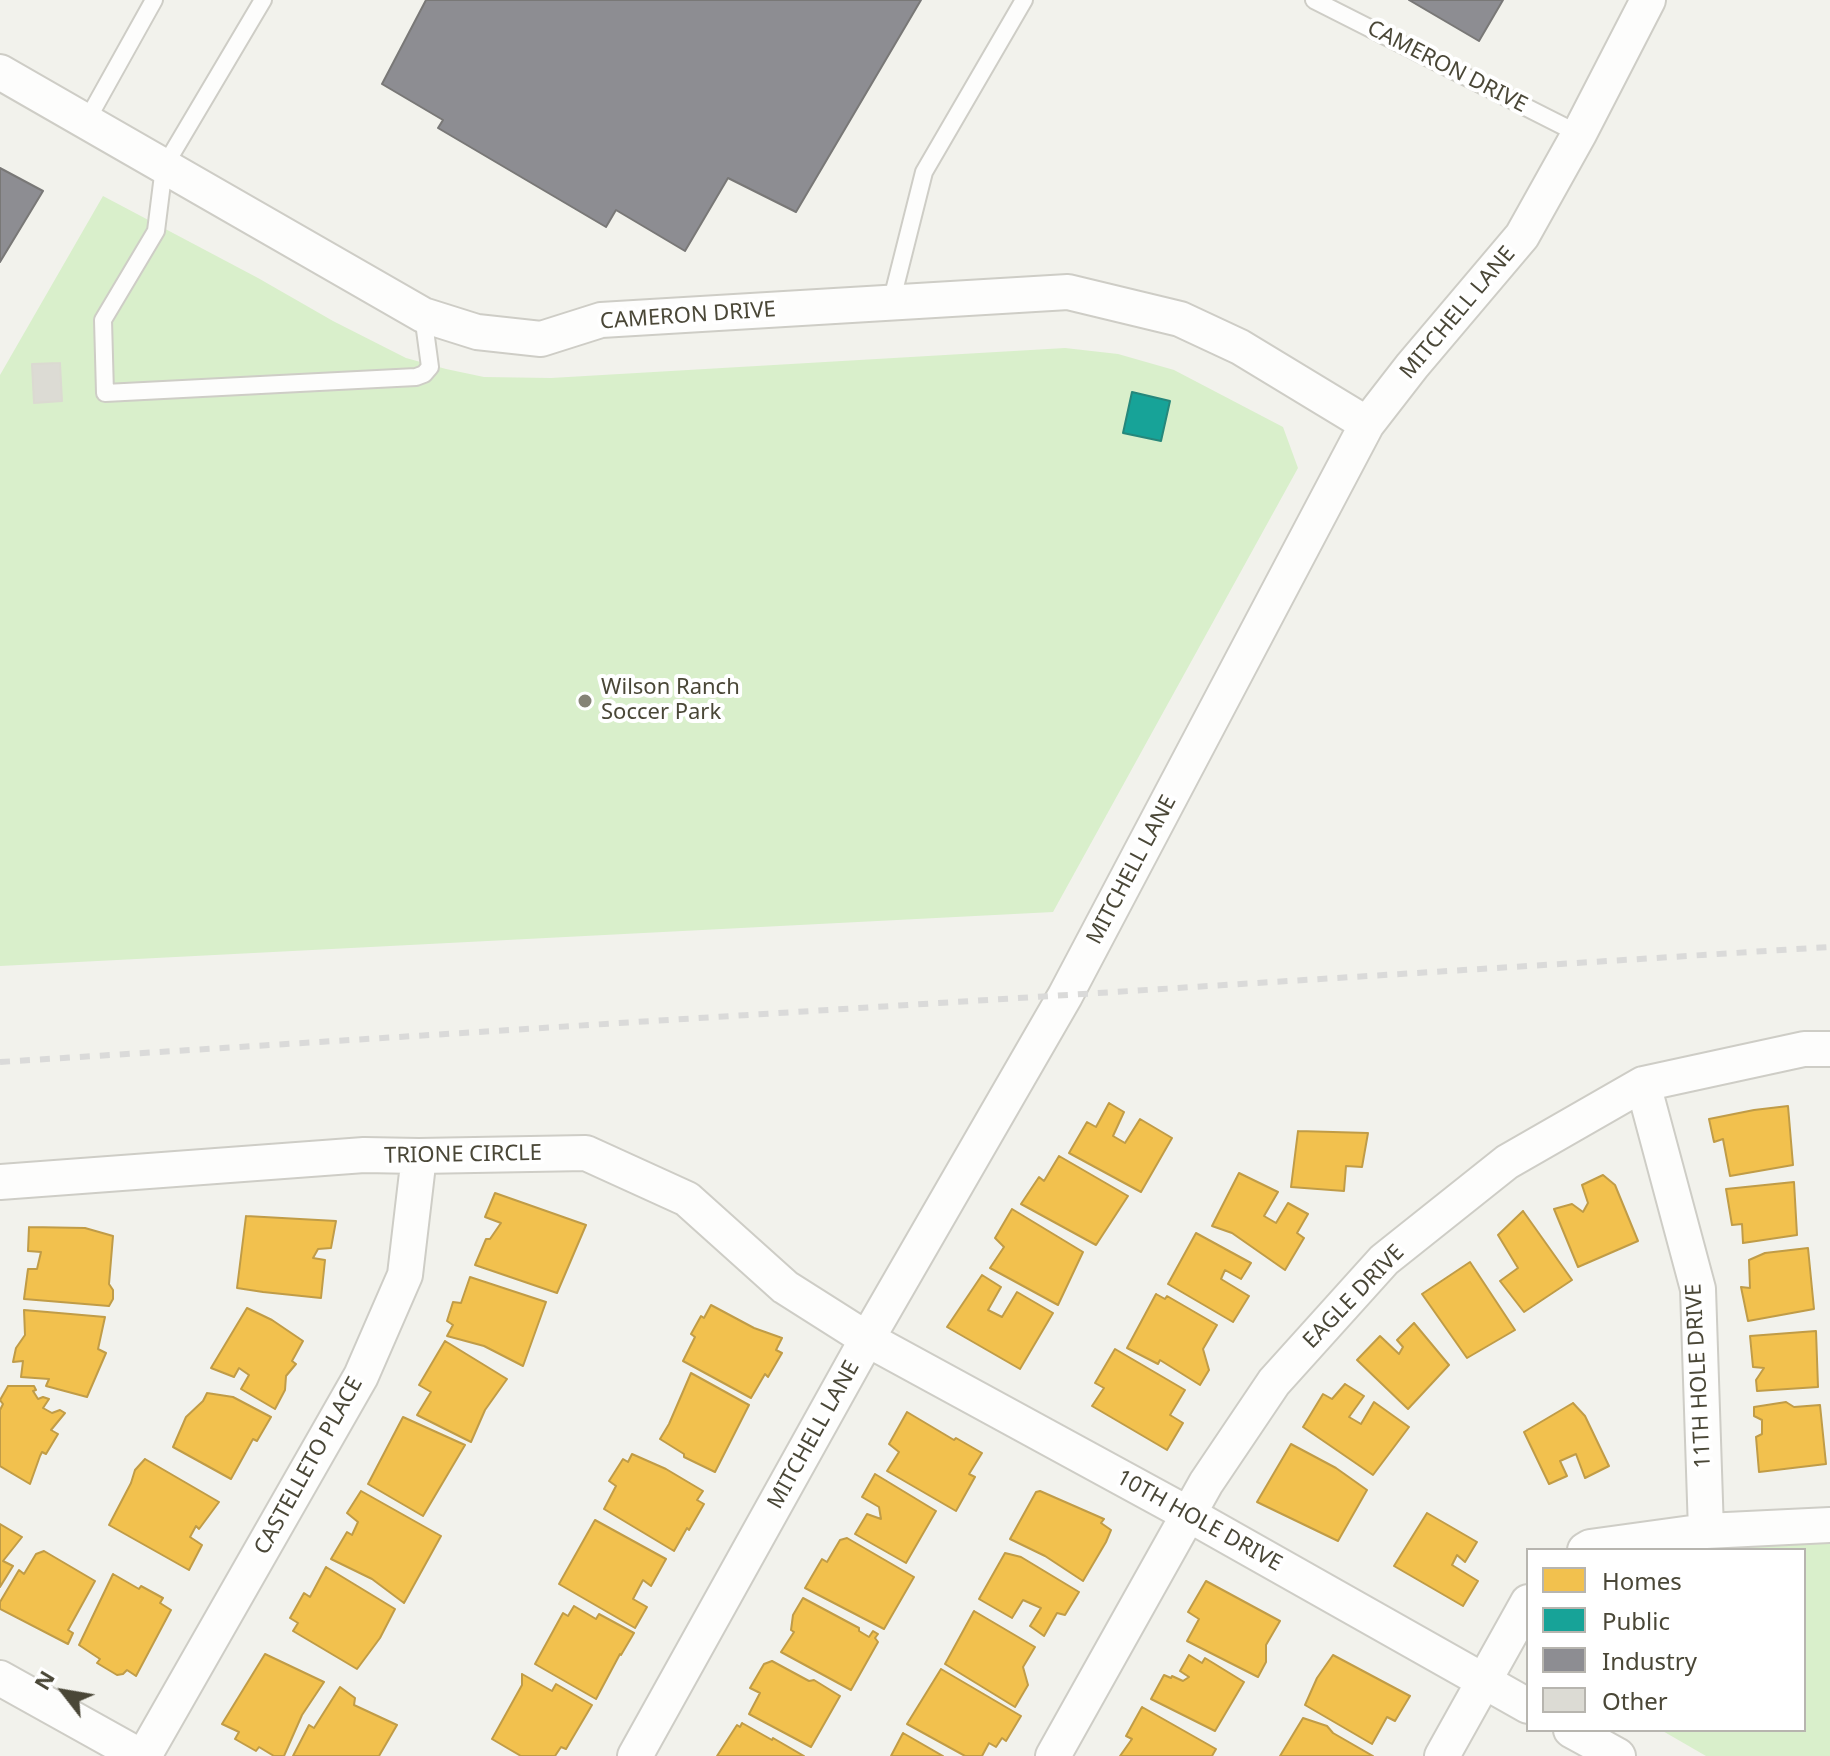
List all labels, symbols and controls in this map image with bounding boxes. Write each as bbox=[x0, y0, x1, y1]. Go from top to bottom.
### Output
street label: CAMERON DRIVE bbox=[1363, 15, 1531, 119]
street label: MITCHELL LANE bbox=[1395, 241, 1521, 385]
street label: CAMERON DRIVE bbox=[599, 297, 777, 335]
place label: Wilson Ranch Soccer Park bbox=[601, 675, 740, 726]
marker: Wilson Ranch Soccer Park bbox=[576, 692, 594, 710]
street label: MITCHELL LANE bbox=[1082, 791, 1182, 949]
street label: TRIONE CIRCLE bbox=[384, 1140, 542, 1170]
street label: EAGLE DRIVE bbox=[1298, 1240, 1410, 1354]
street label: 11TH HOLE DRIVE bbox=[1681, 1283, 1717, 1469]
street label: MITCHELL LANE bbox=[762, 1356, 866, 1514]
street label: CASTELLETO PLACE bbox=[249, 1373, 369, 1559]
street label: 10TH HOLE DRIVE bbox=[1112, 1465, 1286, 1577]
legend bbox=[1526, 1548, 1806, 1732]
text: Homes bbox=[1602, 1564, 1682, 1597]
text: Public bbox=[1602, 1604, 1670, 1637]
text: Industry bbox=[1602, 1644, 1697, 1677]
north arrow bbox=[24, 1652, 104, 1732]
text: N bbox=[26, 1664, 61, 1695]
text: Other bbox=[1602, 1684, 1668, 1717]

